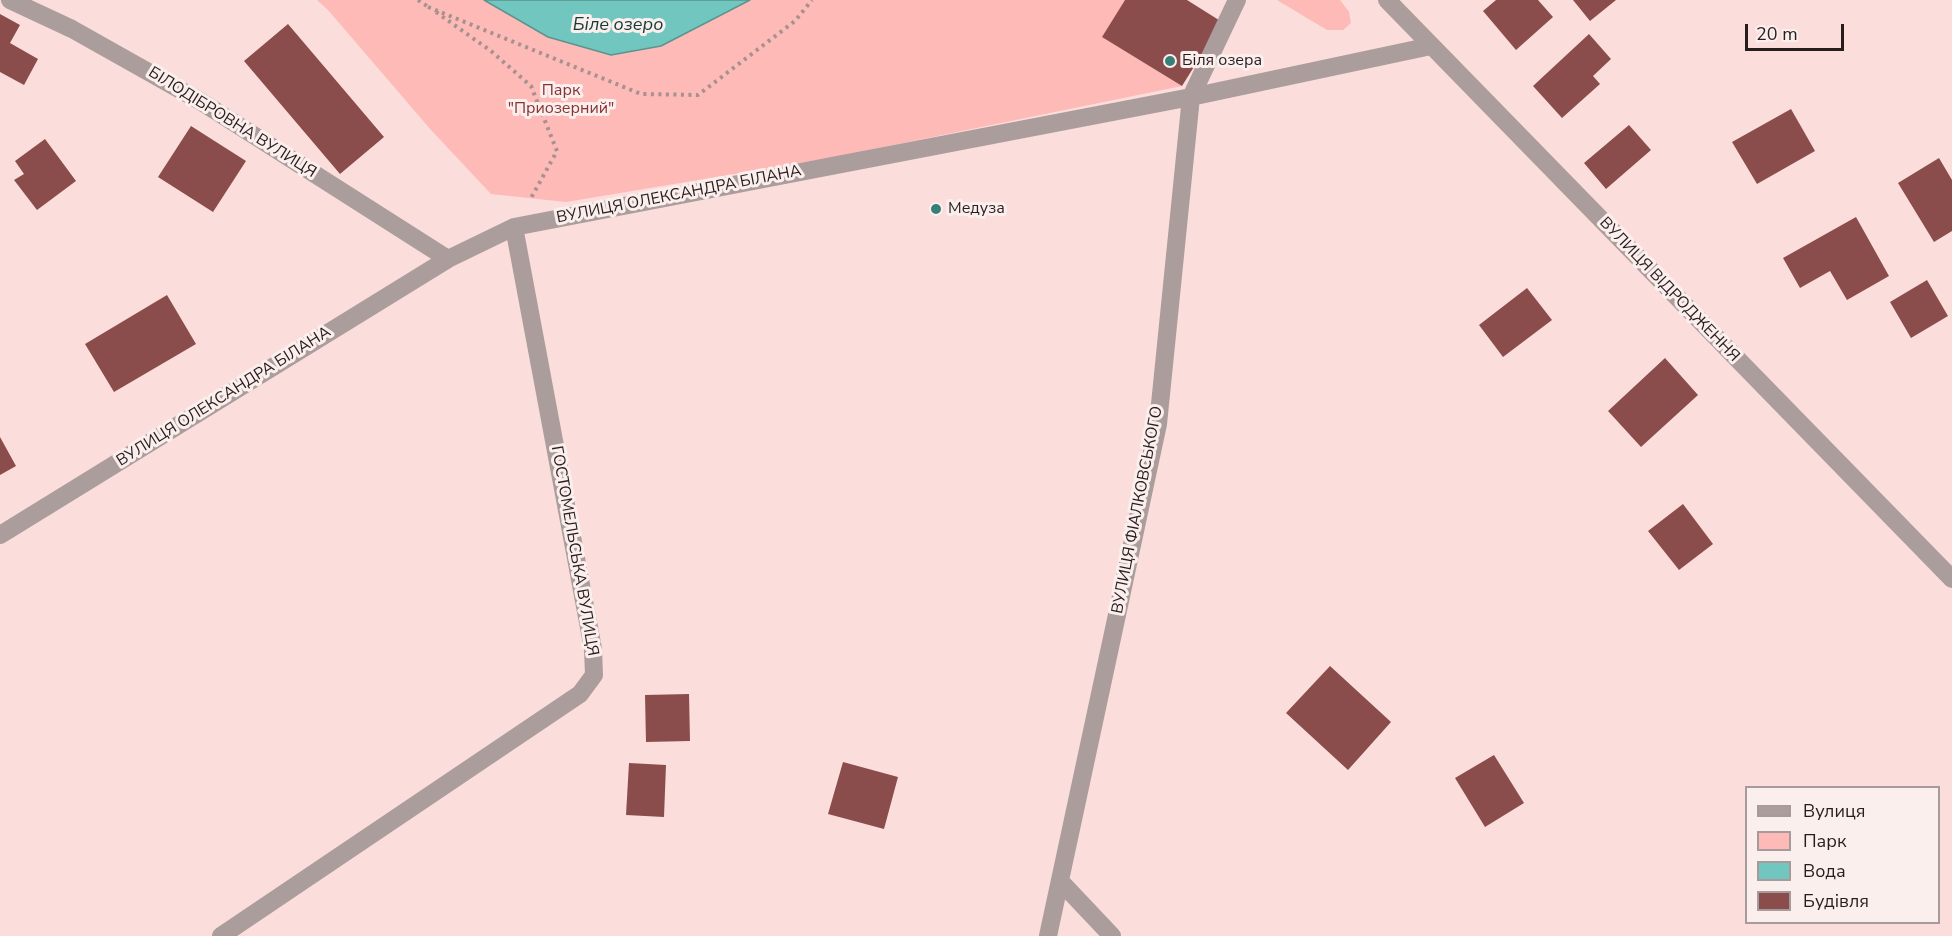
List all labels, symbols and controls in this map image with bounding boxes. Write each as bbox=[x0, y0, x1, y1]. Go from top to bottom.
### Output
scale bar bbox=[1748, 12, 1847, 50]
water label: Біле озеро bbox=[573, 15, 663, 37]
text: 20 m bbox=[1756, 22, 1798, 46]
place label: Біля озера bbox=[1182, 51, 1262, 71]
marker: Біля озера bbox=[1163, 54, 1177, 68]
street label: БІЛОДІБРОВНА ВУЛИЦЯ bbox=[145, 63, 319, 183]
park label: Парк "Приозерний" bbox=[508, 81, 614, 119]
street label: ВУЛИЦЯ ОЛЕКСАНДРА БІЛАНА bbox=[555, 162, 803, 228]
place label: Медуза bbox=[948, 199, 1005, 219]
marker: Медуза bbox=[929, 202, 943, 216]
street label: ВУЛИЦЯ ВІДРОДЖЕННЯ bbox=[1595, 214, 1743, 366]
street label: ВУЛИЦЯ ОЛЕКСАНДРА БІЛАНА bbox=[113, 323, 335, 471]
street label: ВУЛИЦЯ ФІАЛКОВСЬКОГО bbox=[1108, 405, 1168, 615]
street label: ГОСТОМЕЛЬСЬКА ВУЛИЦЯ bbox=[546, 445, 602, 657]
legend bbox=[1745, 786, 1940, 924]
text: Вулиця bbox=[1803, 799, 1865, 823]
text: Парк bbox=[1803, 829, 1846, 853]
text: Вода bbox=[1803, 859, 1846, 883]
text: Будівля bbox=[1803, 889, 1869, 913]

